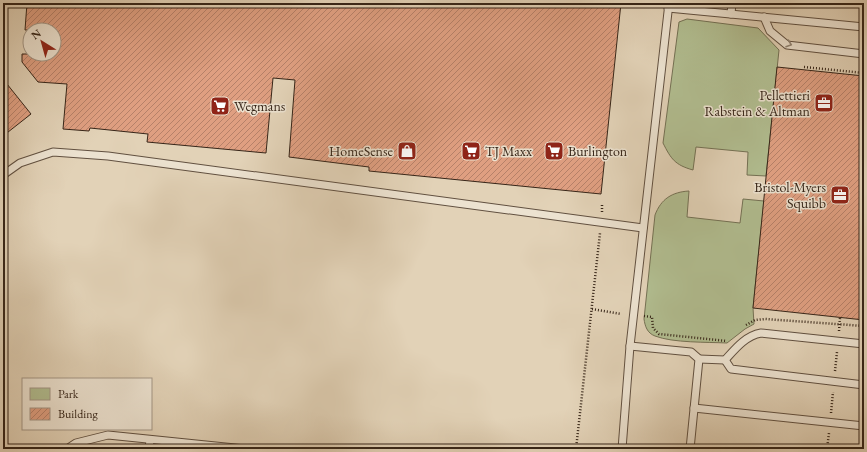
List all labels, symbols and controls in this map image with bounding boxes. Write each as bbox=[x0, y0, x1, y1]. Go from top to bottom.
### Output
north arrow bbox=[22, 22, 62, 62]
text: N bbox=[28, 26, 44, 42]
one-way arrow bbox=[786, 40, 793, 48]
place label: Pellettieri Rabstein & Altman bbox=[705, 86, 811, 120]
office icon: Pellettieri Rabstein & Altman bbox=[813, 92, 835, 114]
supermarket icon: Wegmans bbox=[209, 95, 231, 117]
place label: Wegmans bbox=[234, 97, 286, 115]
shop icon: HomeSense bbox=[396, 140, 418, 162]
supermarket icon: TJ Maxx bbox=[460, 140, 482, 162]
supermarket icon: Burlington bbox=[543, 140, 565, 162]
place label: HomeSense bbox=[329, 142, 394, 160]
place label: TJ Maxx bbox=[485, 142, 532, 160]
place label: Burlington bbox=[568, 142, 628, 160]
place label: Bristol-Myers Squibb bbox=[754, 178, 826, 212]
office icon: Bristol-Myers Squibb bbox=[829, 184, 851, 206]
legend bbox=[22, 378, 152, 430]
text: Park bbox=[58, 386, 79, 402]
text: Building bbox=[58, 406, 99, 422]

